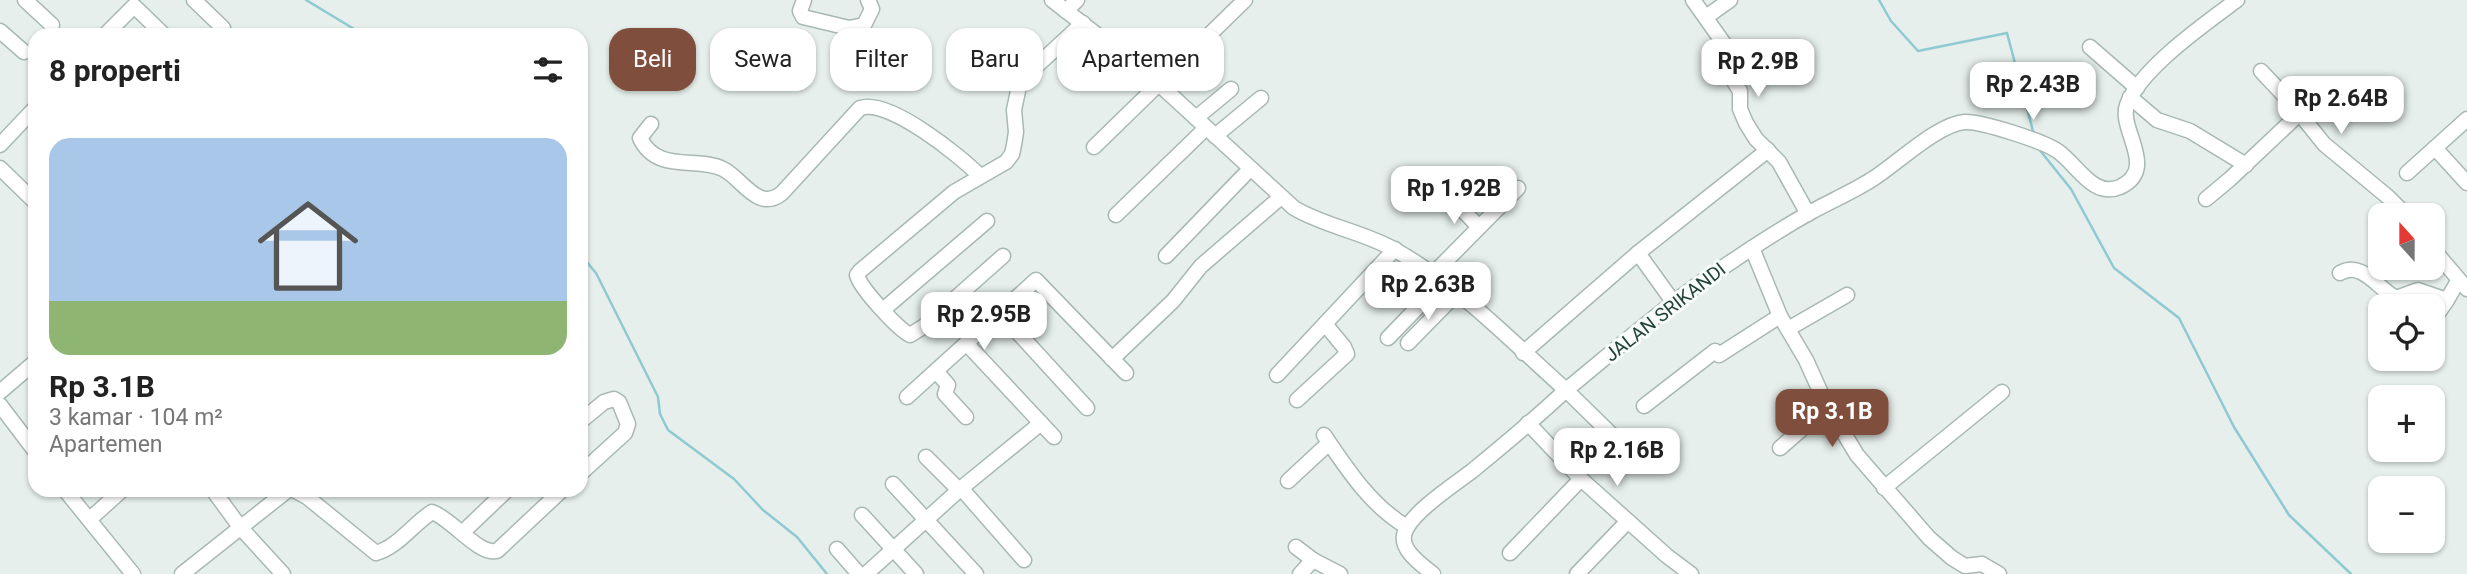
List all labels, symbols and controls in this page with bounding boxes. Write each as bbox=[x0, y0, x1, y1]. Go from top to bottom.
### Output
chip: Beli bbox=[609, 28, 696, 91]
chip: Sewa bbox=[710, 28, 816, 91]
chip: Filter bbox=[830, 28, 932, 91]
chip: Baru bbox=[946, 28, 1043, 91]
chip: Apartemen bbox=[1057, 28, 1224, 91]
pin: Rp 2.9B bbox=[1693, 40, 1823, 99]
text: Rp 2.9B bbox=[1717, 48, 1799, 75]
icon: filters bbox=[529, 51, 567, 89]
text: 8 properti bbox=[49, 53, 181, 88]
pin: Rp 2.43B bbox=[1961, 62, 2105, 122]
text: Rp 2.43B bbox=[1986, 71, 2080, 98]
pin: Rp 2.64B bbox=[2269, 76, 2413, 136]
text: Rp 2.64B bbox=[2294, 85, 2388, 112]
pin: Rp 1.92B bbox=[1382, 166, 1526, 226]
text: Rp 1.92B bbox=[1407, 175, 1501, 202]
icon: home bbox=[245, 183, 371, 309]
north arrow bbox=[2368, 203, 2445, 280]
map controls bbox=[2368, 203, 2445, 553]
street label: JALAN SRIKANDI bbox=[1600, 258, 1730, 366]
pin: Rp 2.63B bbox=[1356, 262, 1500, 322]
text: Rp 2.63B bbox=[1381, 271, 1475, 298]
pin: Rp 2.95B bbox=[912, 292, 1056, 352]
button: locate bbox=[2368, 294, 2445, 371]
text: Rp 2.95B bbox=[937, 301, 1031, 328]
text: Rp 3.1B bbox=[49, 369, 155, 404]
button: + bbox=[2368, 385, 2445, 462]
pin: Rp 3.1B bbox=[1767, 390, 1897, 449]
text: Rp 3.1B bbox=[1791, 398, 1873, 425]
text: 3 kamar · 104 m² bbox=[49, 404, 223, 431]
pin: Rp 2.16B bbox=[1545, 428, 1689, 488]
text: Apartemen bbox=[49, 431, 163, 458]
text: Rp 2.16B bbox=[1570, 437, 1664, 464]
button: − bbox=[2368, 476, 2445, 553]

